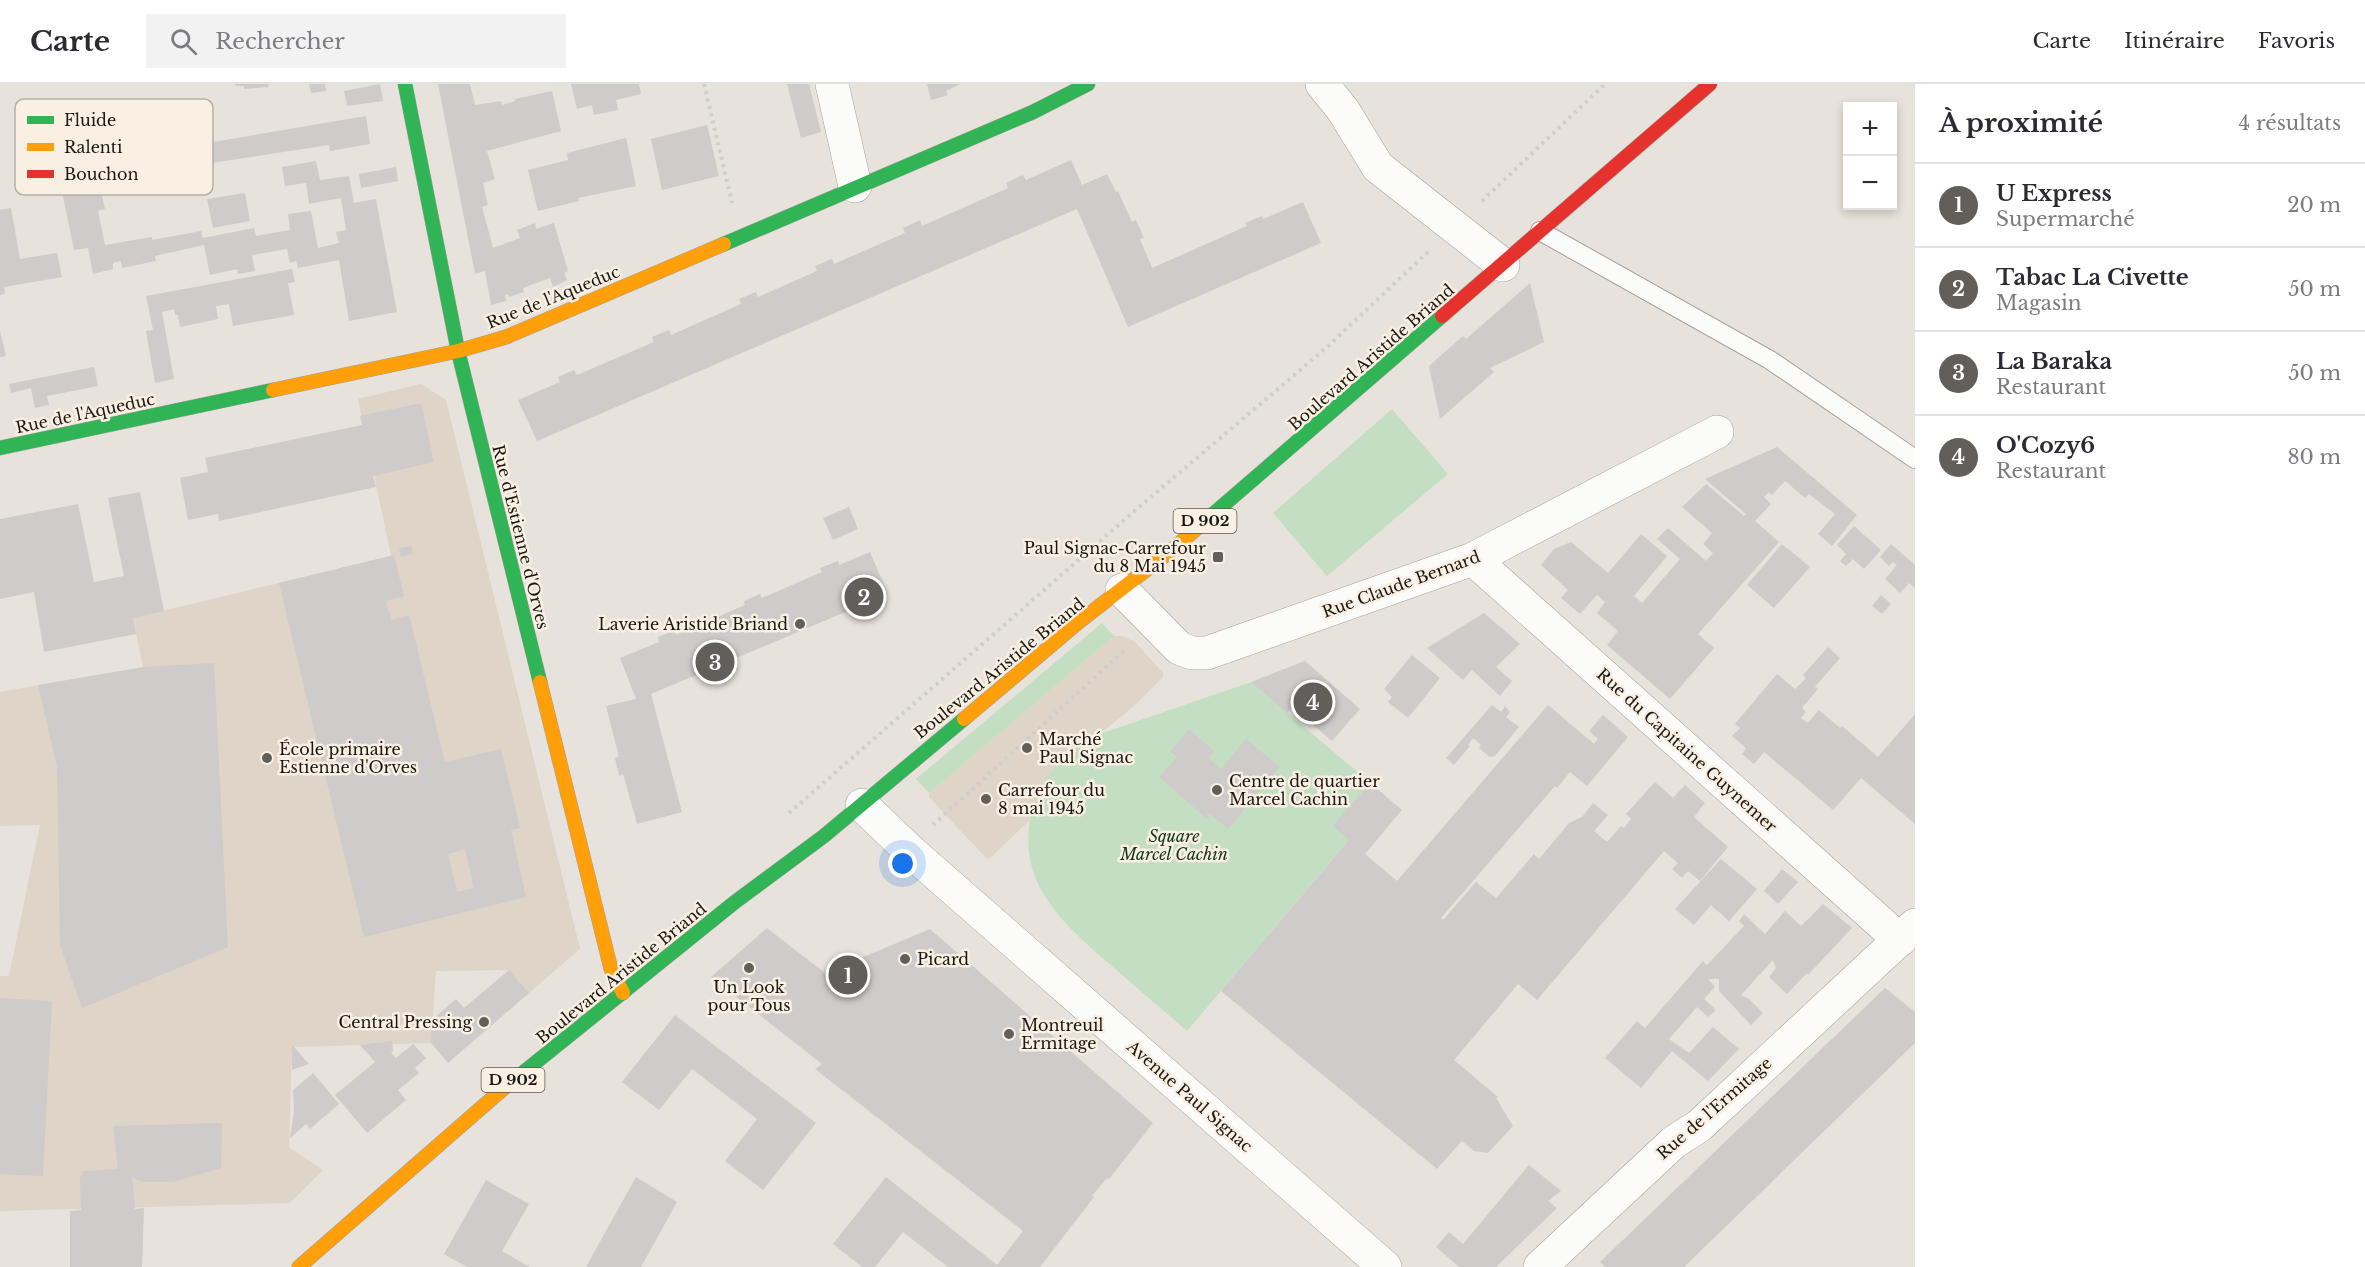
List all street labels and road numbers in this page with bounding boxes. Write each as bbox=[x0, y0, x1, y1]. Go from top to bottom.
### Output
street label: Rue de l'Aqueduc bbox=[484, 261, 623, 333]
street label: Boulevard Aristide Briand bbox=[1284, 279, 1458, 434]
street label: Rue de l'Aqueduc bbox=[14, 388, 157, 438]
street label: Rue d'Estienne d'Orves bbox=[488, 443, 554, 631]
road number: D 902 bbox=[1174, 509, 1236, 533]
street label: Rue Claude Bernard bbox=[1319, 546, 1483, 622]
street label: Boulevard Aristide Briand bbox=[910, 593, 1088, 743]
street label: Rue du Capitaine Guynemer bbox=[1593, 664, 1781, 836]
street label: Boulevard Aristide Briand bbox=[532, 898, 710, 1048]
street label: Avenue Paul Signac bbox=[1122, 1035, 1257, 1156]
street label: Rue de l'Ermitage bbox=[1652, 1053, 1776, 1163]
road number: D 902 bbox=[482, 1068, 544, 1092]

